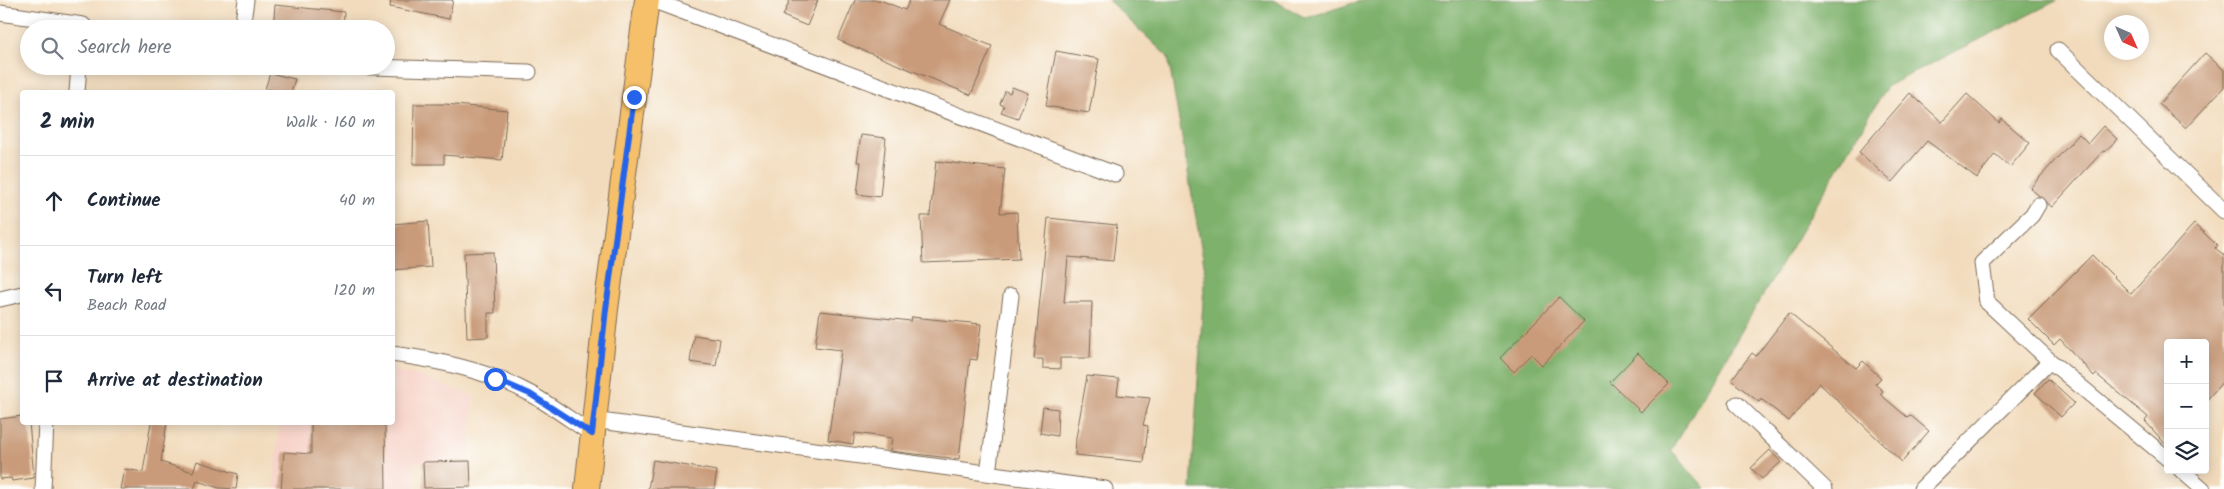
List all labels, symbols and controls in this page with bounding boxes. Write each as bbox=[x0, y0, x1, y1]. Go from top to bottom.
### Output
north arrow bbox=[2104, 15, 2149, 60]
search box bbox=[20, 20, 395, 75]
text: Search here bbox=[78, 33, 172, 63]
icon: search bbox=[38, 34, 66, 62]
route end bbox=[623, 86, 646, 109]
text: 2 min bbox=[40, 106, 95, 139]
text: Walk · 160 m bbox=[286, 110, 375, 135]
text: Continue bbox=[87, 186, 160, 216]
icon: ahead bbox=[40, 187, 68, 215]
text: 40 m bbox=[339, 188, 375, 213]
text: Turn left bbox=[87, 263, 162, 293]
icon: left bbox=[40, 277, 68, 305]
text: 120 m bbox=[334, 278, 375, 303]
text: Beach Road bbox=[87, 293, 166, 318]
map controls bbox=[2164, 339, 2209, 474]
button: + bbox=[2164, 339, 2209, 384]
text: Arrive at destination bbox=[87, 366, 263, 396]
icon: arrive bbox=[40, 367, 68, 395]
route start bbox=[484, 368, 507, 391]
button: − bbox=[2164, 384, 2209, 429]
button: layers bbox=[2164, 429, 2209, 474]

